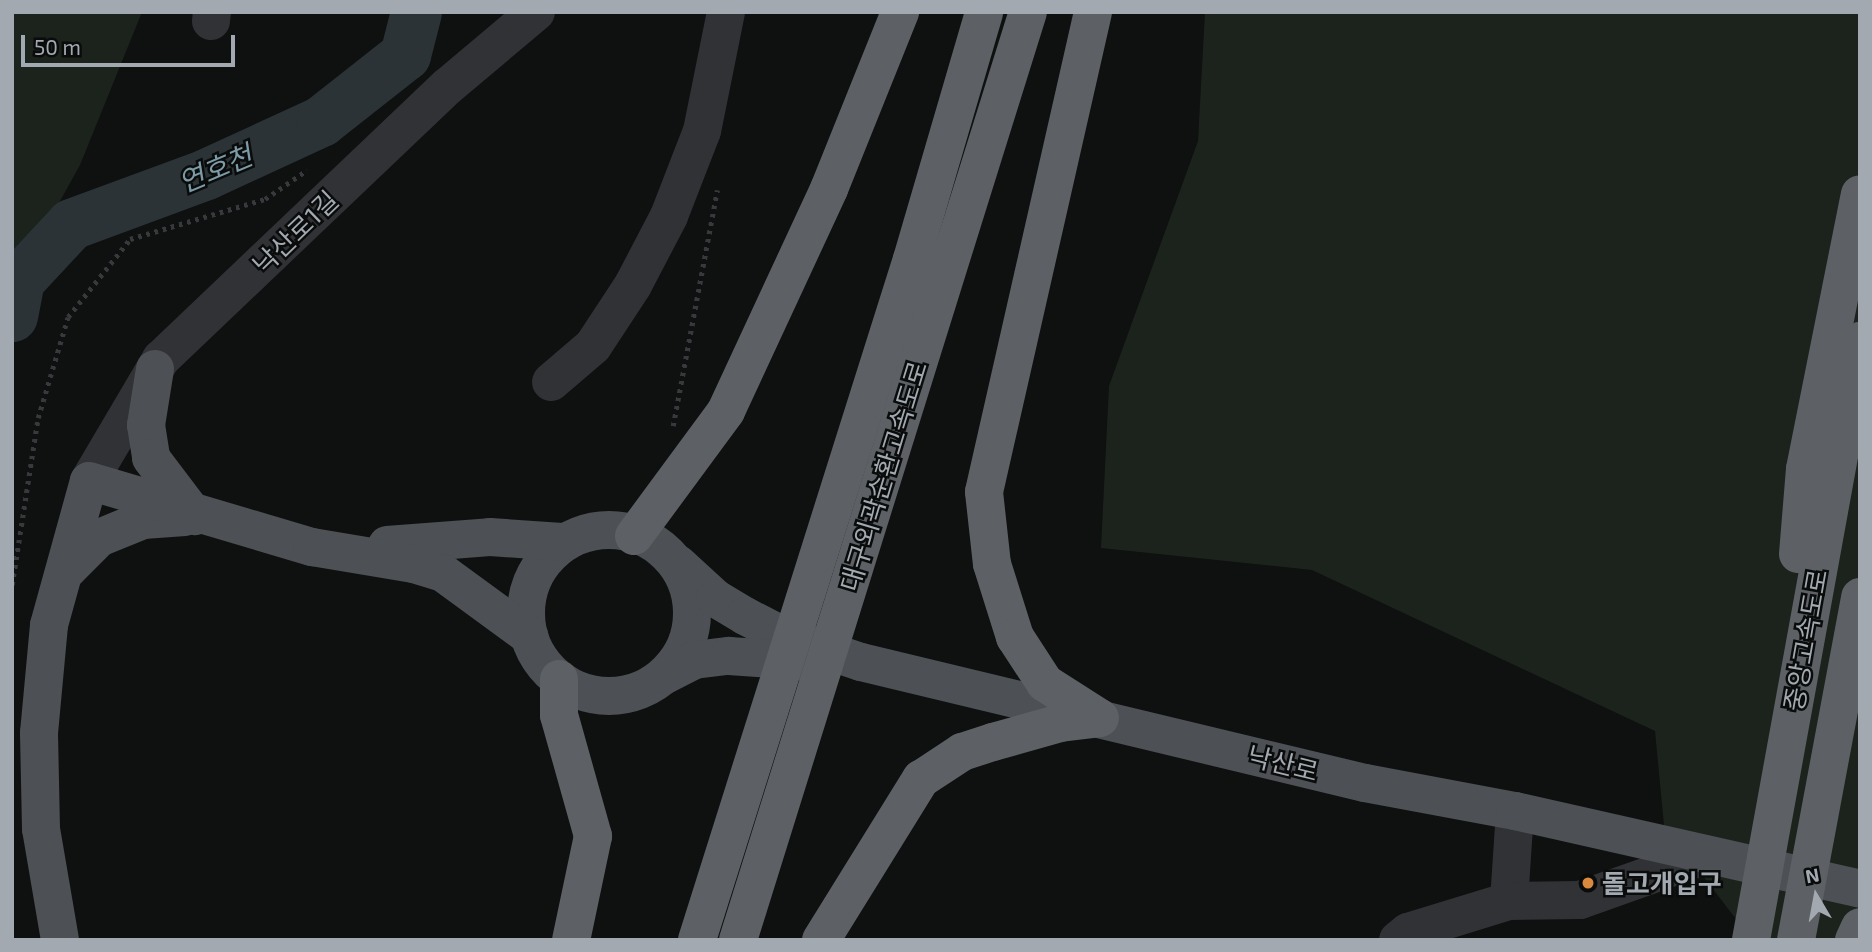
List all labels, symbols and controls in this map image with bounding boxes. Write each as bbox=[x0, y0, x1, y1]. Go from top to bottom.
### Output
scale bar bbox=[24, 21, 238, 65]
text: 50 m bbox=[34, 34, 81, 59]
water label: 연호천 bbox=[173, 137, 257, 199]
street label: 낙산로1길 bbox=[246, 184, 344, 280]
street label: 대구외곽순환고속도로 bbox=[833, 357, 933, 595]
street label: 중앙고속도로 bbox=[1777, 567, 1833, 713]
street label: 낙산로 bbox=[1244, 739, 1322, 787]
north arrow bbox=[1781, 861, 1851, 931]
text: N bbox=[1804, 862, 1821, 887]
place label: 돌고개입구 bbox=[1602, 867, 1722, 899]
marker: 돌고개입구 bbox=[1580, 875, 1596, 891]

